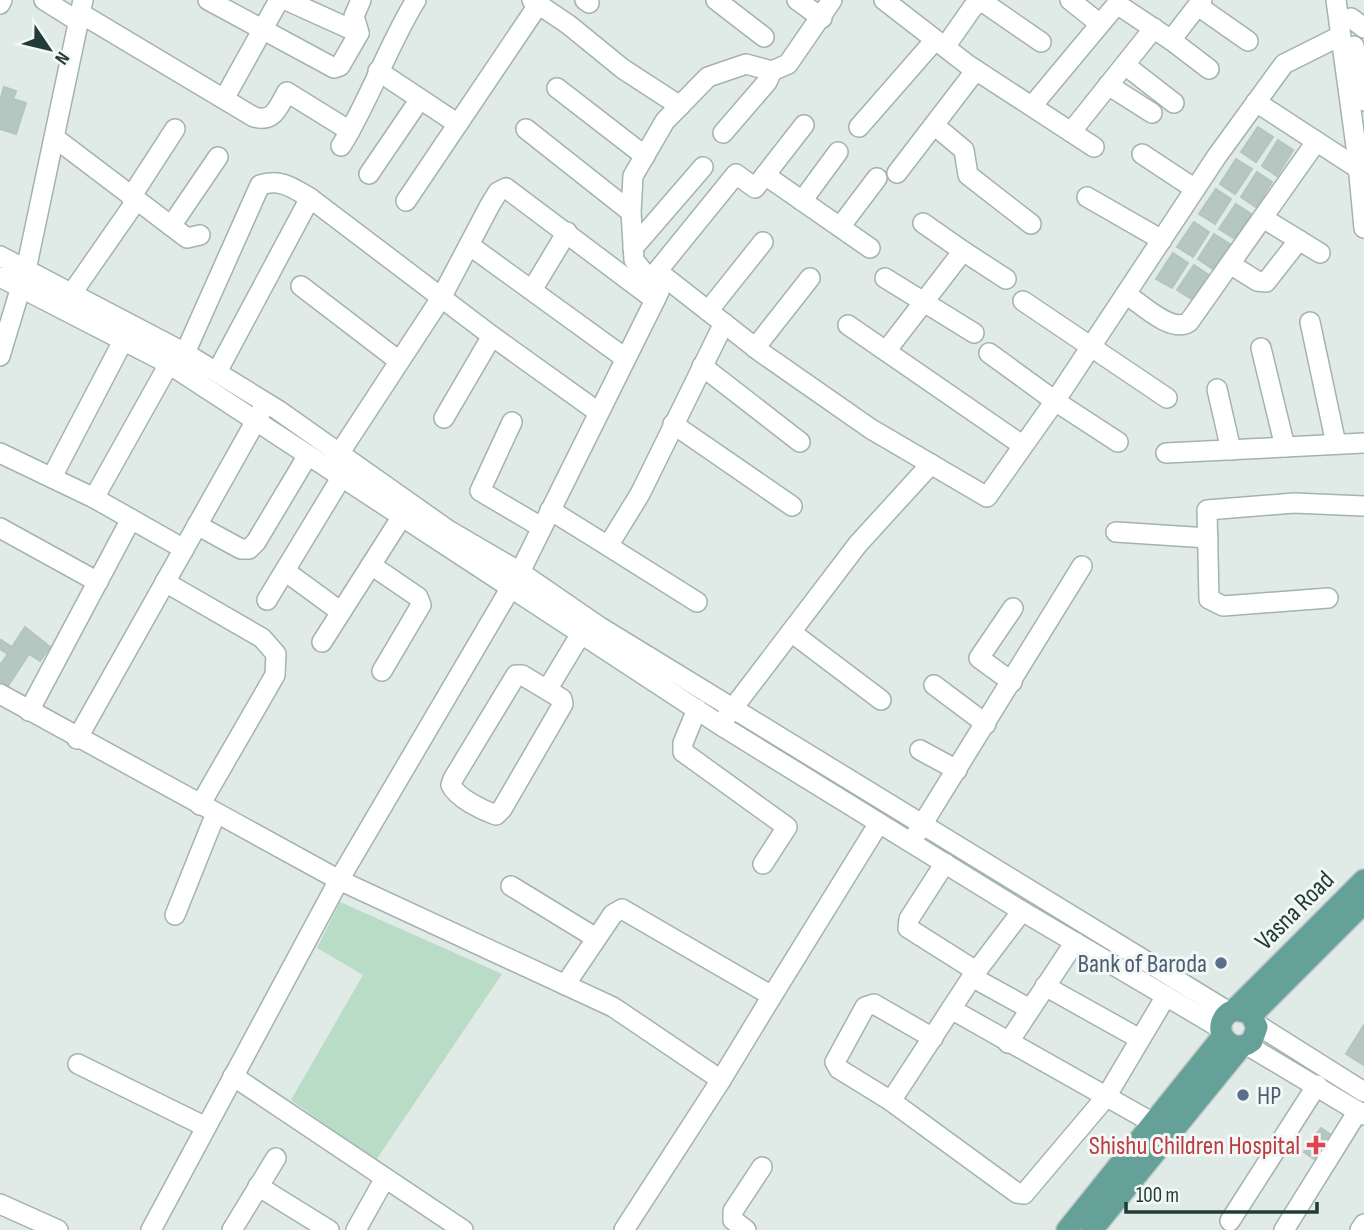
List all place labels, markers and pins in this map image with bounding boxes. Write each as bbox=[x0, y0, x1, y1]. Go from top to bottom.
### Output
place label: Bank of Baroda bbox=[1077, 949, 1207, 980]
marker: Bank of Baroda bbox=[1213, 955, 1229, 971]
place label: HP bbox=[1257, 1081, 1281, 1112]
marker: HP bbox=[1235, 1087, 1251, 1103]
place label: Shishu Children Hospital bbox=[1089, 1131, 1300, 1162]
marker: Shishu Children Hospital bbox=[1306, 1135, 1326, 1155]

